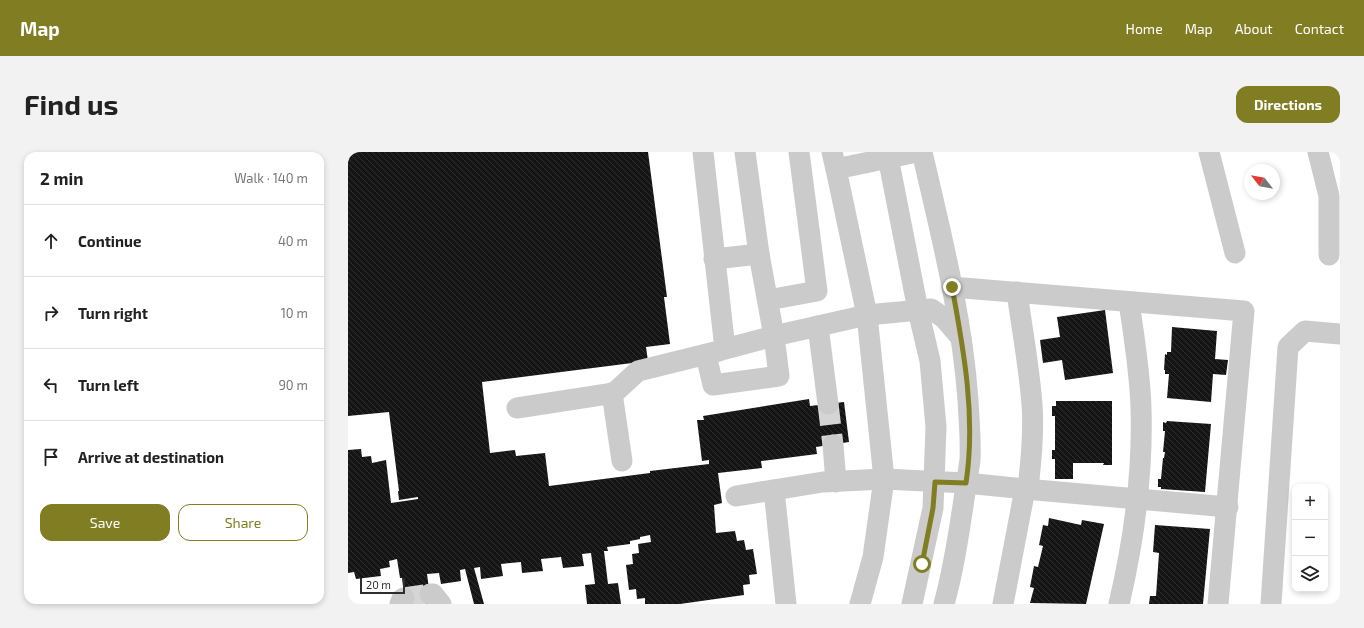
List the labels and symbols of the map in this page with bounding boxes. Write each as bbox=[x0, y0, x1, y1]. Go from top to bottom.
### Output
north arrow bbox=[1244, 164, 1280, 200]
route end bbox=[943, 278, 961, 296]
route start bbox=[913, 555, 931, 573]
scale bar bbox=[360, 576, 405, 595]

